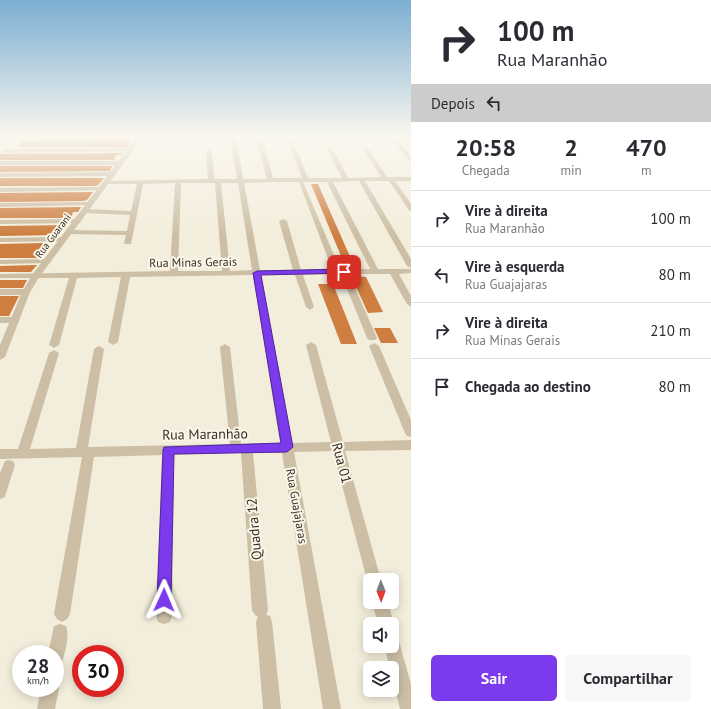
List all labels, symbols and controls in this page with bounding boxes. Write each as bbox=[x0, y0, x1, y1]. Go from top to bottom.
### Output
text: 100 m bbox=[497, 12, 574, 49]
icon: right bbox=[431, 16, 483, 68]
text: Rua Maranhão bbox=[497, 48, 607, 71]
icon: left bbox=[483, 92, 505, 114]
text: Depois bbox=[431, 94, 475, 113]
text: 20:58 bbox=[455, 132, 516, 163]
text: 2 bbox=[564, 132, 578, 163]
text: 470 bbox=[626, 132, 667, 163]
text: Chegada bbox=[462, 162, 510, 179]
text: min bbox=[560, 162, 582, 179]
text: m bbox=[641, 162, 652, 179]
text: Vire à direita bbox=[465, 201, 548, 220]
icon: right bbox=[431, 208, 453, 230]
text: 100 m bbox=[650, 209, 691, 228]
street label: Rua Guarani bbox=[32, 211, 74, 261]
text: Rua Maranhão bbox=[465, 220, 545, 237]
street label: Rua Minas Gerais bbox=[149, 254, 237, 270]
pin bbox=[327, 255, 361, 289]
text: Vire à esquerda bbox=[465, 257, 564, 276]
icon: arrive bbox=[333, 261, 355, 283]
icon: left bbox=[431, 264, 453, 286]
text: 80 m bbox=[658, 265, 691, 284]
text: Rua Guajajaras bbox=[465, 276, 547, 293]
text: Vire à direita bbox=[465, 313, 548, 332]
icon: right bbox=[431, 320, 453, 342]
text: 210 m bbox=[650, 321, 691, 340]
text: Rua Minas Gerais bbox=[465, 332, 560, 349]
icon: arrive bbox=[431, 376, 453, 398]
text: Chegada ao destino bbox=[465, 377, 591, 396]
text: 80 m bbox=[658, 377, 691, 396]
street label: Rua Maranhão bbox=[162, 424, 248, 444]
street label: Rua 01 bbox=[328, 441, 356, 485]
street label: Rua Guajajaras bbox=[283, 467, 311, 545]
street label: Quadra 12 bbox=[242, 497, 266, 561]
north arrow bbox=[363, 573, 399, 609]
map controls bbox=[363, 573, 399, 697]
position arrow bbox=[143, 579, 185, 621]
button: sound bbox=[363, 617, 399, 653]
speed limit sign: 30 bbox=[72, 645, 124, 697]
text: 28 bbox=[27, 653, 49, 679]
button: Sair bbox=[431, 655, 557, 701]
button: Compartilhar bbox=[565, 655, 691, 701]
button: layers bbox=[363, 661, 399, 697]
text: km/h bbox=[27, 674, 49, 687]

